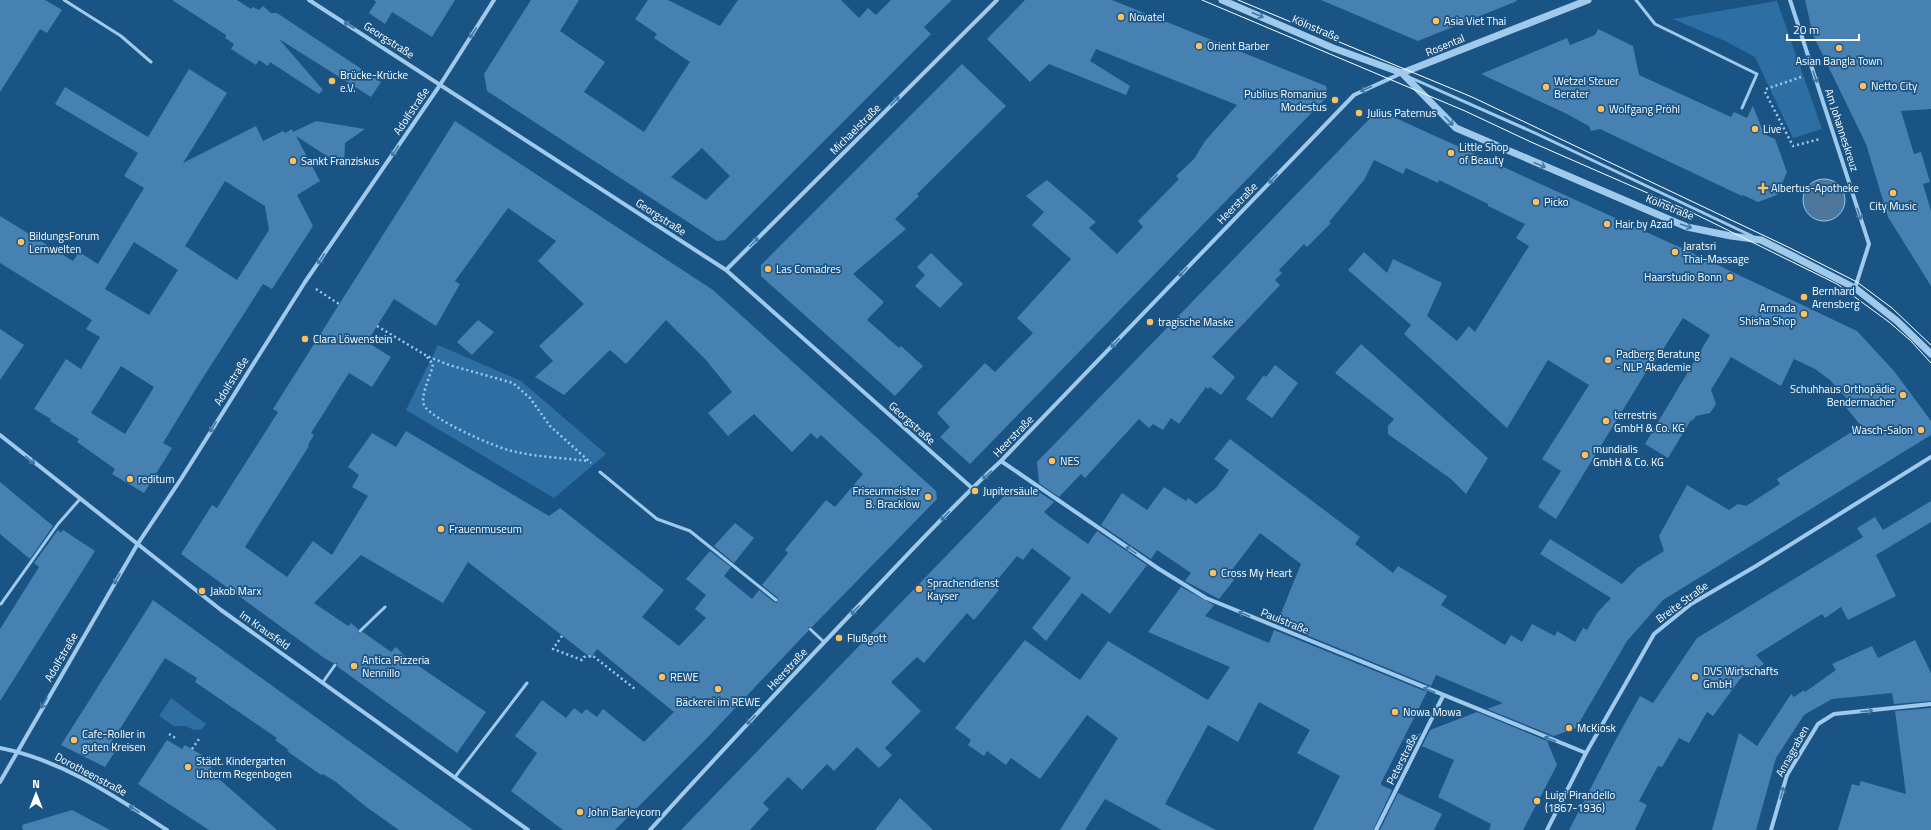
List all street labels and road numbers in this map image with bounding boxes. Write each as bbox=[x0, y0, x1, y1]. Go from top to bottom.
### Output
street label: Kölnstraße bbox=[1290, 11, 1343, 45]
street label: Georgstraße bbox=[360, 18, 418, 63]
street label: Rosental bbox=[1423, 30, 1467, 60]
street label: Adolfstraße bbox=[389, 84, 433, 138]
street label: Am Johanneskreuz bbox=[1821, 86, 1863, 174]
street label: Michaelstraße bbox=[826, 100, 884, 158]
street label: Heerstraße bbox=[1213, 178, 1261, 227]
street label: Kölnstraße bbox=[1644, 190, 1697, 224]
street label: Georgstraße bbox=[632, 195, 690, 240]
street label: Adolfstraße bbox=[210, 353, 252, 408]
street label: Georgstraße bbox=[885, 398, 939, 449]
street label: Heerstraße bbox=[989, 411, 1037, 460]
street label: Breite Straße bbox=[1653, 577, 1712, 626]
street label: Paulstraße bbox=[1259, 604, 1312, 638]
street label: Im Krausfeld bbox=[237, 607, 294, 653]
street label: Adolfstraße bbox=[40, 629, 82, 685]
street label: Heerstraße bbox=[763, 644, 811, 694]
street label: Annagraben bbox=[1771, 723, 1813, 779]
street label: Peterstraße bbox=[1382, 730, 1422, 787]
street label: Dorotheenstraße bbox=[52, 748, 130, 800]

